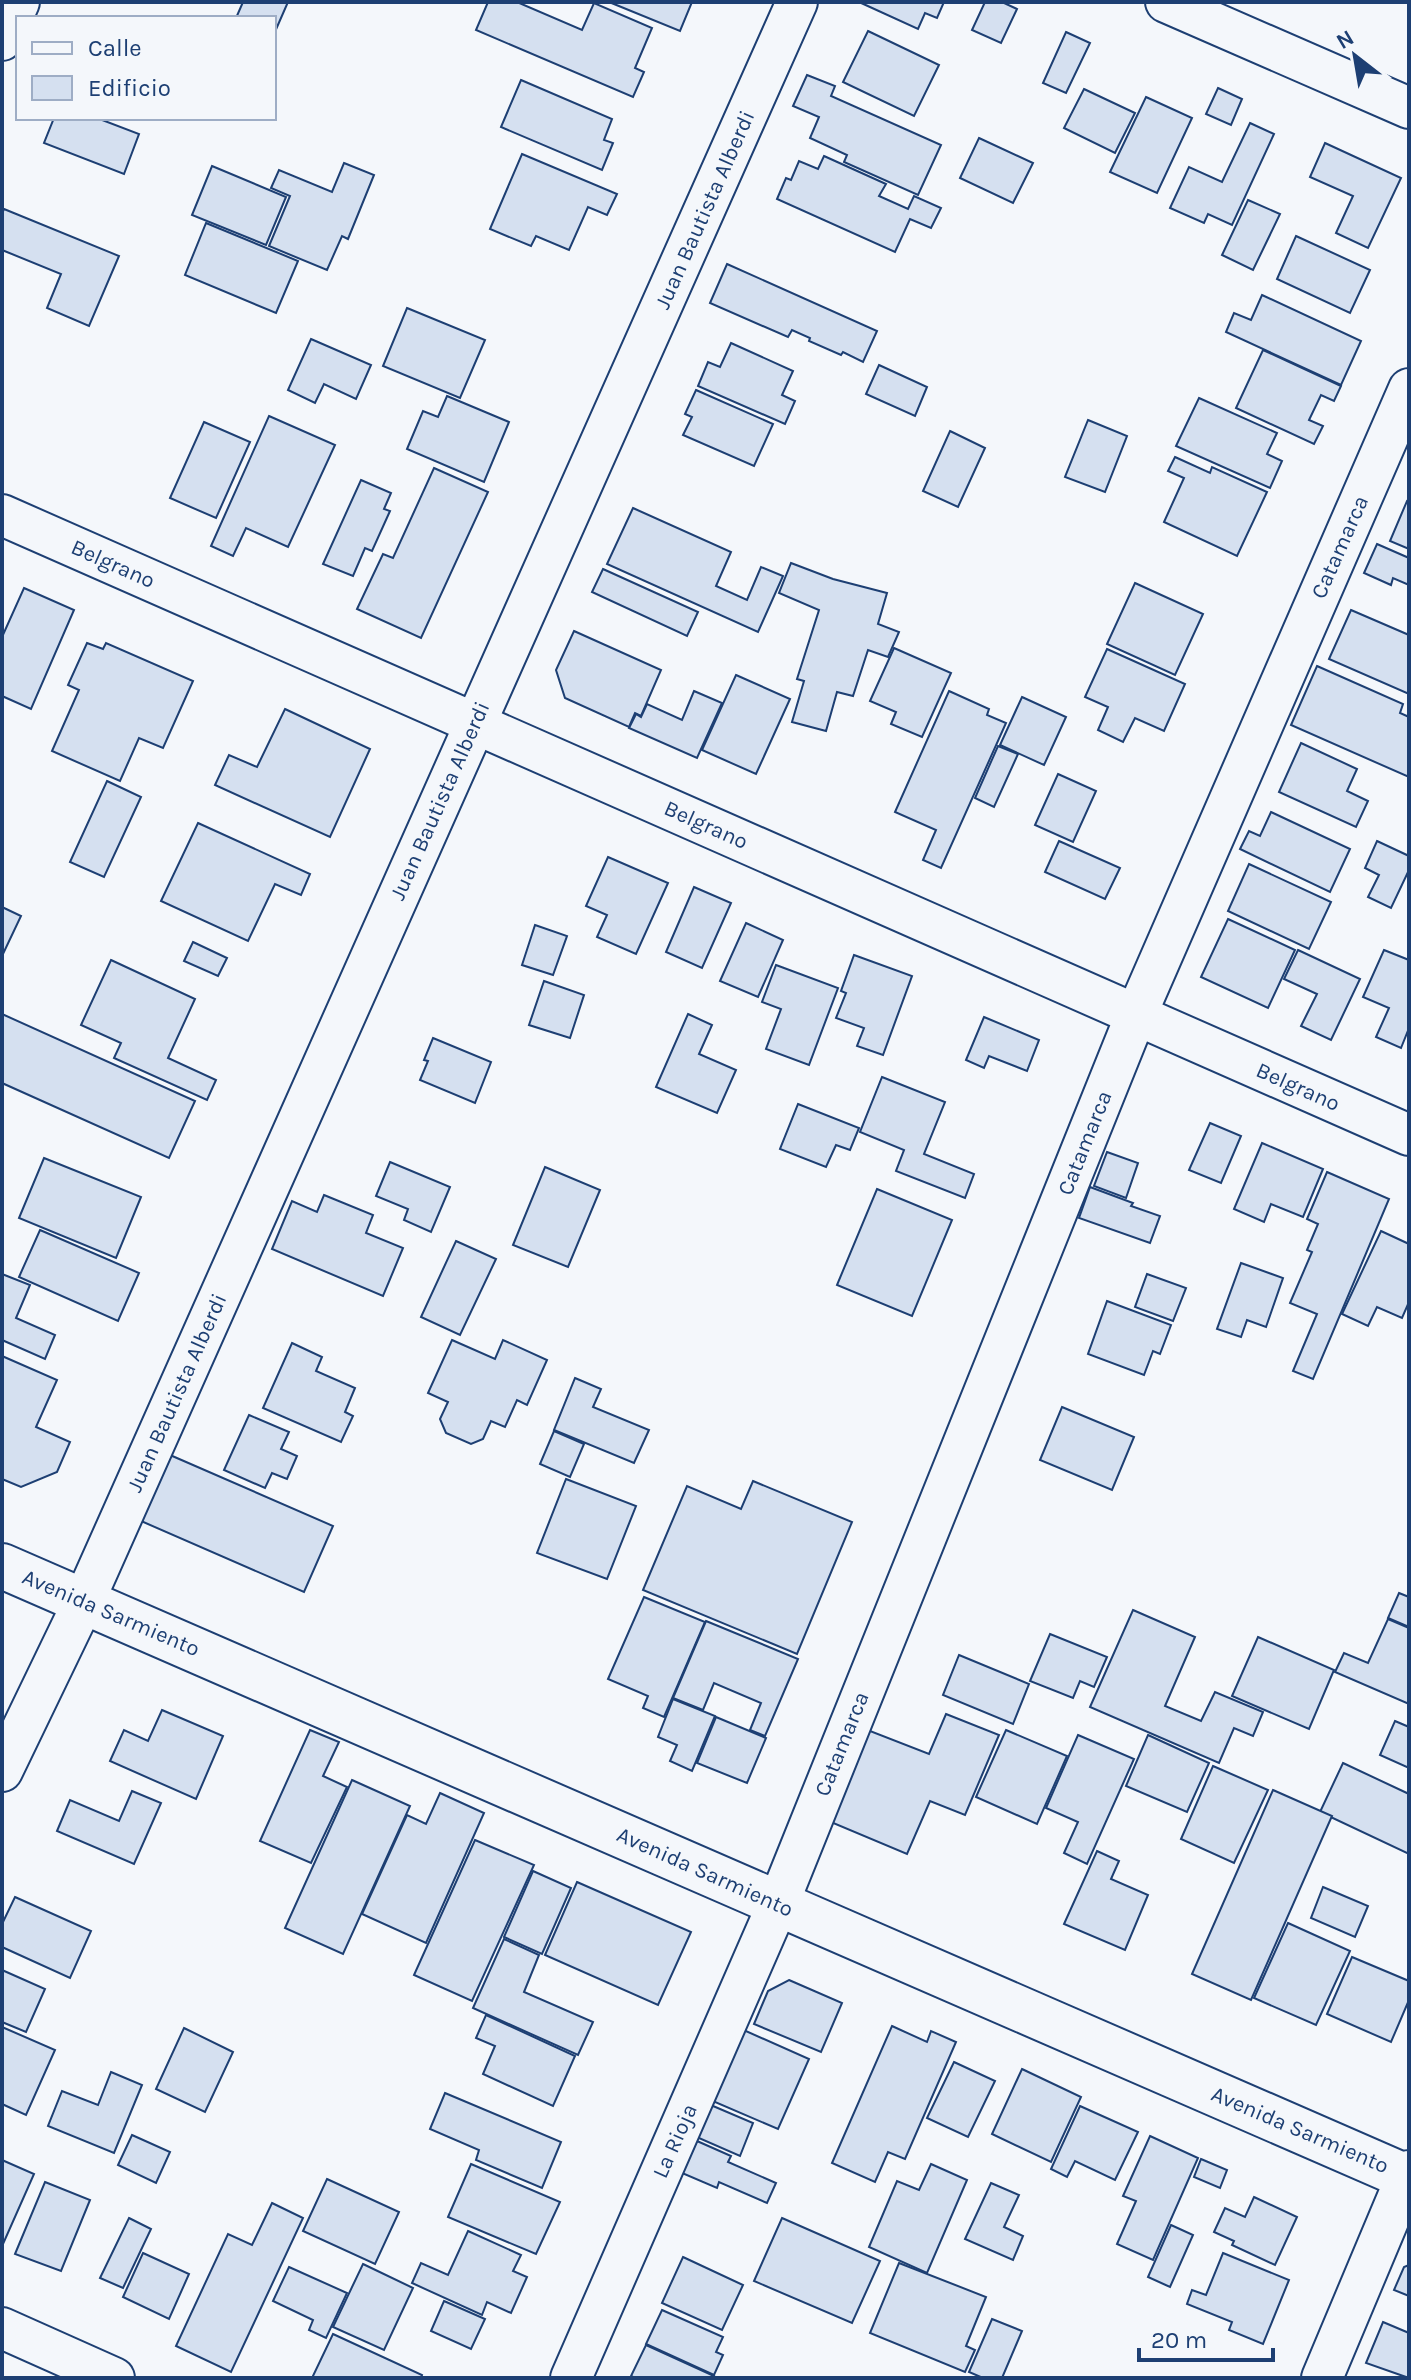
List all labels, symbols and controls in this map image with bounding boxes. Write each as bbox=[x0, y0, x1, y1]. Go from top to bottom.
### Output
legend bbox=[16, 16, 276, 120]
north arrow bbox=[1315, 16, 1395, 96]
text: N bbox=[1332, 25, 1359, 55]
text: Calle bbox=[88, 34, 142, 62]
text: Edificio bbox=[88, 74, 171, 102]
street label: Juan Bautista Alberdi bbox=[649, 107, 761, 313]
street label: Catamarca bbox=[1306, 491, 1374, 603]
street label: Belgrano bbox=[67, 534, 159, 594]
street label: Juan Bautista Alberdi bbox=[384, 698, 496, 904]
street label: Belgrano bbox=[660, 795, 752, 855]
street label: Belgrano bbox=[1252, 1057, 1344, 1117]
street label: Catamarca bbox=[1052, 1087, 1118, 1199]
street label: Juan Bautista Alberdi bbox=[121, 1290, 233, 1496]
street label: Avenida Sarmiento bbox=[18, 1564, 204, 1662]
street label: Catamarca bbox=[809, 1688, 875, 1800]
street label: Avenida Sarmiento bbox=[613, 1821, 797, 1923]
street label: Avenida Sarmiento bbox=[1207, 2081, 1393, 2179]
street label: La Rioja bbox=[647, 2100, 703, 2182]
scale bar bbox=[1139, 2312, 1273, 2362]
text: 20 m bbox=[1151, 2326, 1207, 2354]

